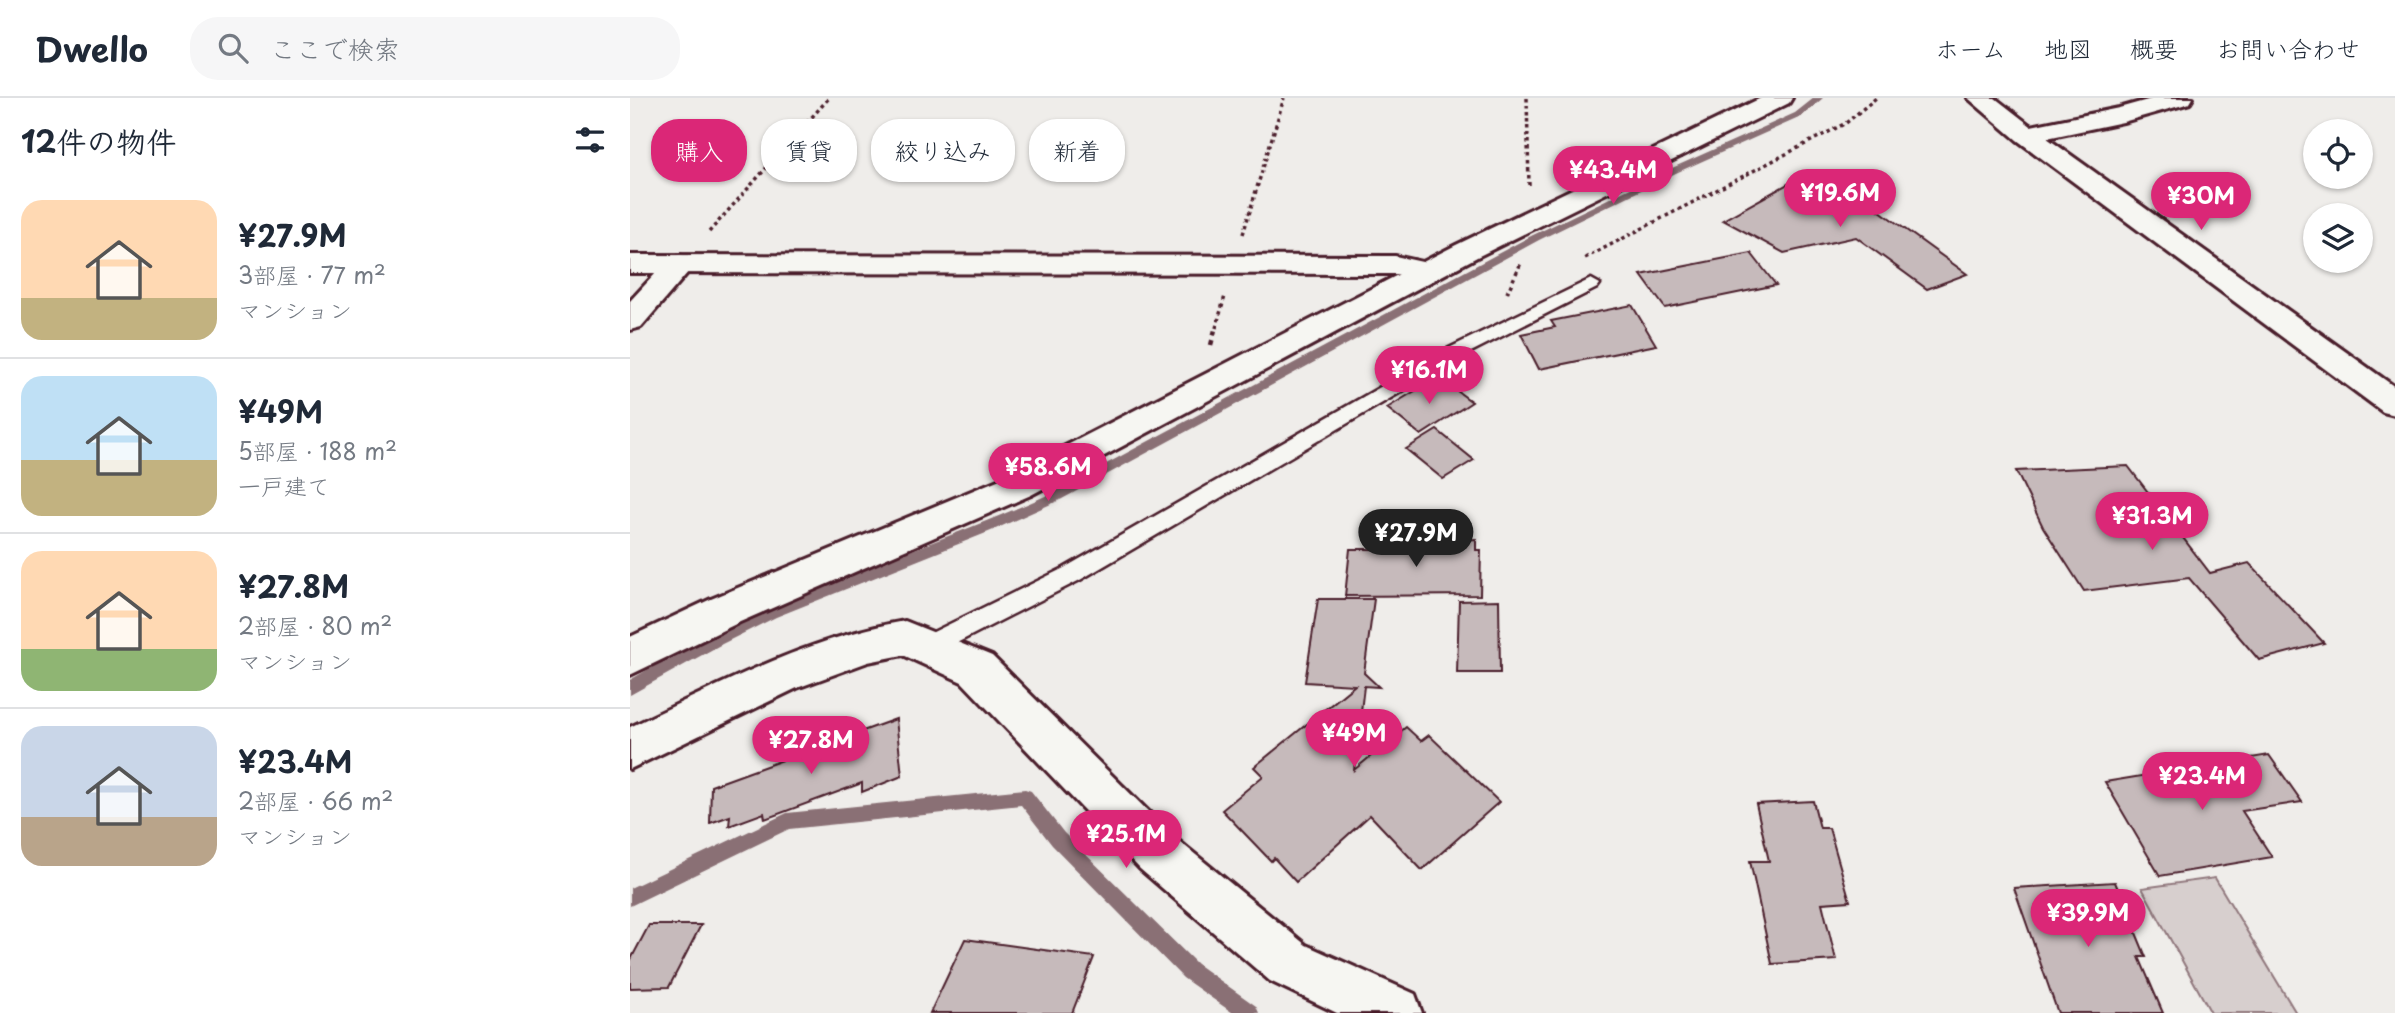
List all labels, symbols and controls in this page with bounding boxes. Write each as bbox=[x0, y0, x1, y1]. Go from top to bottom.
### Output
search box bbox=[190, 17, 680, 80]
text: Dwello bbox=[35, 23, 148, 73]
icon: search bbox=[214, 29, 252, 67]
text: ここで検索 bbox=[270, 29, 400, 68]
text: ホーム bbox=[1935, 30, 2006, 66]
text: 地図 bbox=[2044, 30, 2092, 66]
text: 概要 bbox=[2130, 30, 2178, 66]
text: お問い合わせ bbox=[2216, 30, 2360, 66]
text: 12件の物件 bbox=[21, 118, 176, 163]
chip: 購入 bbox=[651, 119, 747, 182]
chip: 賃貸 bbox=[761, 119, 857, 182]
chip: 絞り込み bbox=[871, 119, 1015, 182]
chip: 新着 bbox=[1029, 119, 1125, 182]
map controls bbox=[2303, 119, 2373, 273]
button: locate bbox=[2303, 119, 2373, 189]
icon: filters bbox=[571, 121, 609, 159]
pin: ¥43.4M bbox=[1556, 146, 1670, 206]
text: ¥43.4M bbox=[1569, 151, 1657, 186]
pin: ¥19.6M bbox=[1783, 170, 1897, 229]
pin: ¥30M bbox=[2160, 172, 2242, 232]
text: ¥19.6M bbox=[1800, 174, 1880, 209]
text: ¥30M bbox=[2167, 177, 2235, 212]
button: layers bbox=[2303, 203, 2373, 273]
text: ¥27.9M bbox=[238, 212, 347, 257]
icon: home bbox=[77, 228, 161, 312]
text: 3部屋 · 77 m² bbox=[238, 257, 386, 292]
text: マンション bbox=[238, 292, 352, 327]
pin: ¥16.1M bbox=[1372, 346, 1486, 406]
text: ¥16.1M bbox=[1391, 351, 1467, 386]
text: ¥49M bbox=[238, 388, 323, 433]
icon: home bbox=[77, 404, 161, 488]
text: 5部屋 · 188 m² bbox=[238, 433, 397, 468]
pin: ¥58.6M bbox=[991, 444, 1105, 503]
text: ¥58.6M bbox=[1004, 448, 1092, 483]
text: 一戸建て bbox=[238, 468, 330, 503]
pin: ¥31.3M bbox=[2095, 492, 2209, 552]
text: ¥31.3M bbox=[2111, 497, 2193, 532]
pin: ¥27.9M bbox=[1359, 510, 1473, 569]
text: ¥27.9M bbox=[1374, 514, 1458, 549]
text: ¥27.8M bbox=[238, 563, 349, 608]
icon: home bbox=[77, 579, 161, 663]
text: 2部屋 · 80 m² bbox=[238, 608, 392, 643]
text: マンション bbox=[238, 643, 352, 678]
pin: ¥49M bbox=[1313, 710, 1395, 769]
text: ¥49M bbox=[1321, 714, 1387, 749]
pin: ¥27.8M bbox=[754, 716, 868, 776]
text: ¥27.8M bbox=[768, 721, 854, 756]
text: ¥23.4M bbox=[238, 738, 352, 783]
pin: ¥23.4M bbox=[2145, 752, 2259, 812]
icon: home bbox=[77, 754, 161, 838]
text: ¥23.4M bbox=[2158, 757, 2246, 792]
text: 2部屋 · 66 m² bbox=[238, 783, 393, 818]
pin: ¥25.1M bbox=[1069, 810, 1183, 870]
text: ¥25.1M bbox=[1086, 815, 1166, 850]
text: マンション bbox=[238, 818, 352, 853]
pin: ¥39.9M bbox=[2031, 890, 2145, 949]
text: ¥39.9M bbox=[2047, 894, 2129, 929]

